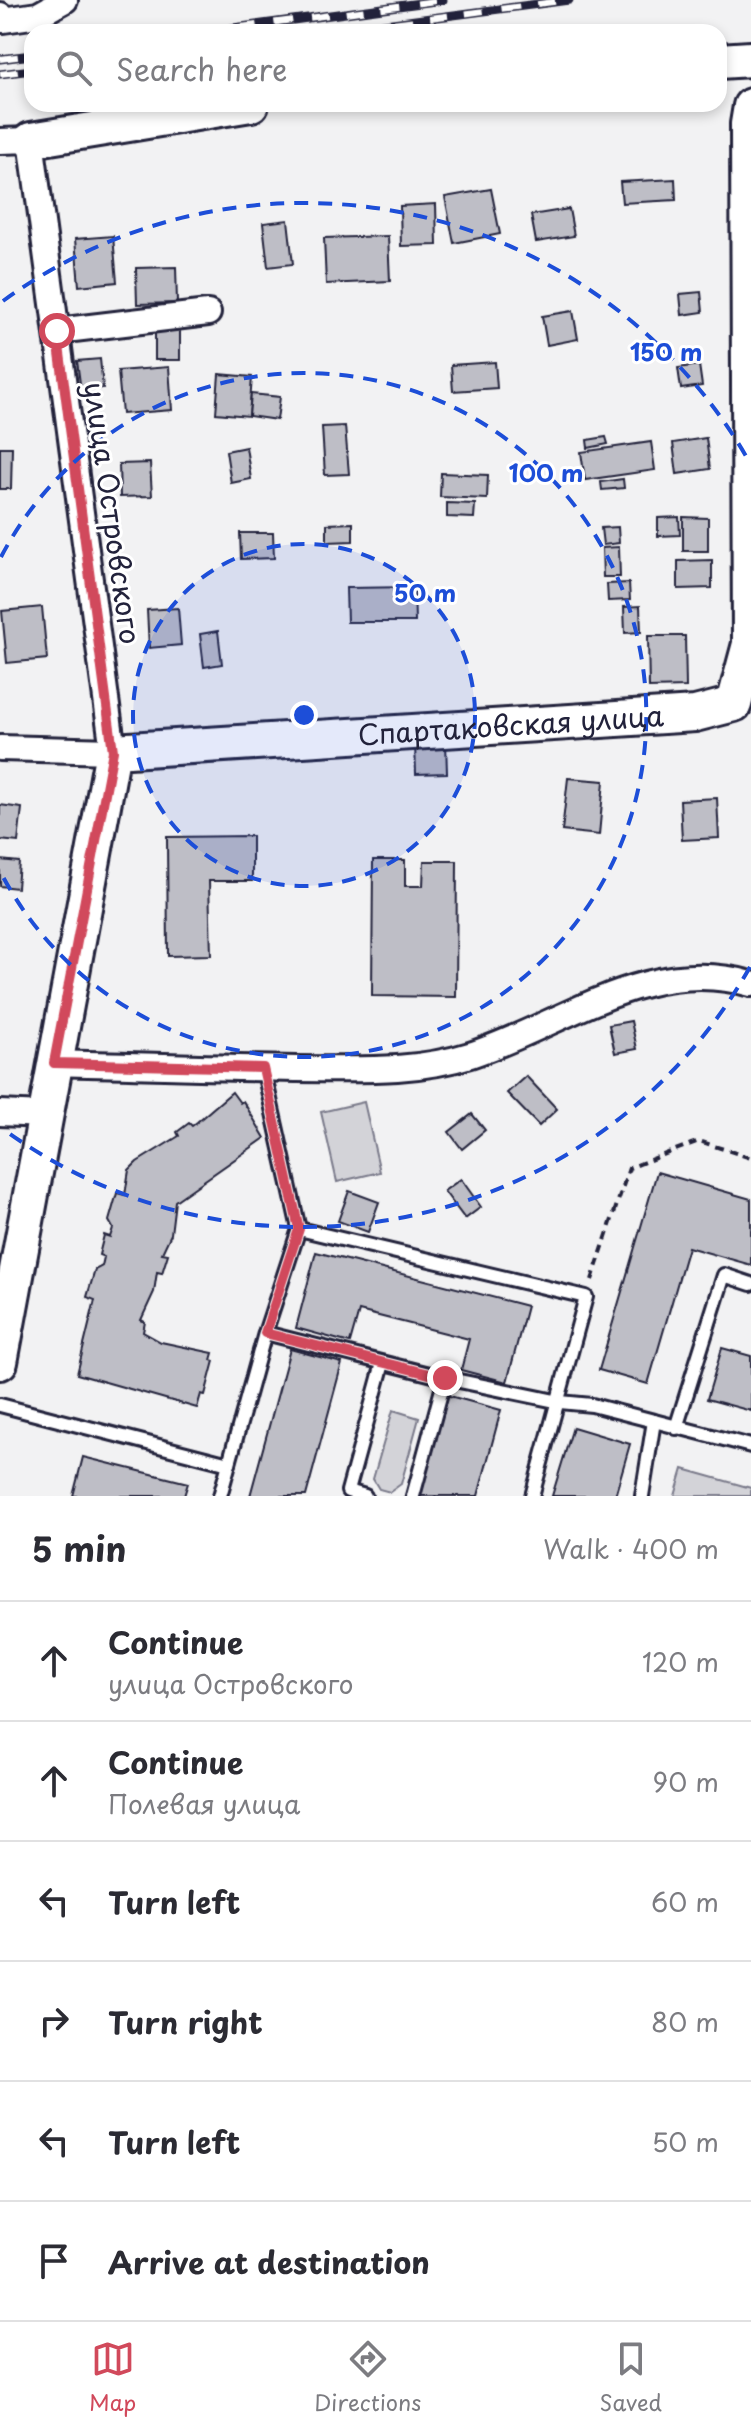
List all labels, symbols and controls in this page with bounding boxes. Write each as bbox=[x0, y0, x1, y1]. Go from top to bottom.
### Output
search box bbox=[24, 24, 727, 112]
icon: search bbox=[52, 46, 96, 90]
text: Search here bbox=[116, 46, 288, 91]
route start bbox=[39, 313, 75, 349]
text: 150 m bbox=[630, 333, 702, 369]
street label: улица Островского bbox=[74, 379, 153, 647]
text: 100 m bbox=[509, 454, 583, 490]
text: 50 m bbox=[394, 574, 456, 610]
street label: Спартаковская улица bbox=[356, 693, 665, 755]
centre of rings bbox=[290, 701, 318, 729]
route end bbox=[427, 1360, 463, 1396]
text: 5 min bbox=[32, 1522, 126, 1574]
text: Walk · 400 m bbox=[543, 1529, 719, 1568]
text: Continue bbox=[108, 1619, 243, 1664]
icon: ahead bbox=[32, 1639, 76, 1683]
text: 120 m bbox=[642, 1642, 719, 1681]
text: улица Островского bbox=[108, 1664, 354, 1703]
text: Continue bbox=[108, 1739, 243, 1784]
icon: ahead bbox=[32, 1759, 76, 1803]
text: 90 m bbox=[652, 1762, 719, 1801]
text: Полевая улица bbox=[108, 1784, 300, 1823]
icon: left bbox=[32, 1879, 76, 1923]
text: Turn left bbox=[108, 1879, 240, 1924]
text: 60 m bbox=[651, 1882, 719, 1921]
icon: right bbox=[32, 1999, 76, 2043]
text: Turn right bbox=[108, 1999, 263, 2044]
text: 80 m bbox=[651, 2002, 719, 2041]
icon: left bbox=[32, 2119, 76, 2163]
text: Turn left bbox=[108, 2119, 240, 2164]
text: 50 m bbox=[652, 2122, 719, 2161]
icon: arrive bbox=[32, 2239, 76, 2283]
text: Arrive at destination bbox=[108, 2239, 430, 2284]
tab: Map bbox=[89, 2337, 136, 2418]
tab: Directions bbox=[314, 2337, 421, 2418]
tab: Saved bbox=[599, 2337, 662, 2418]

